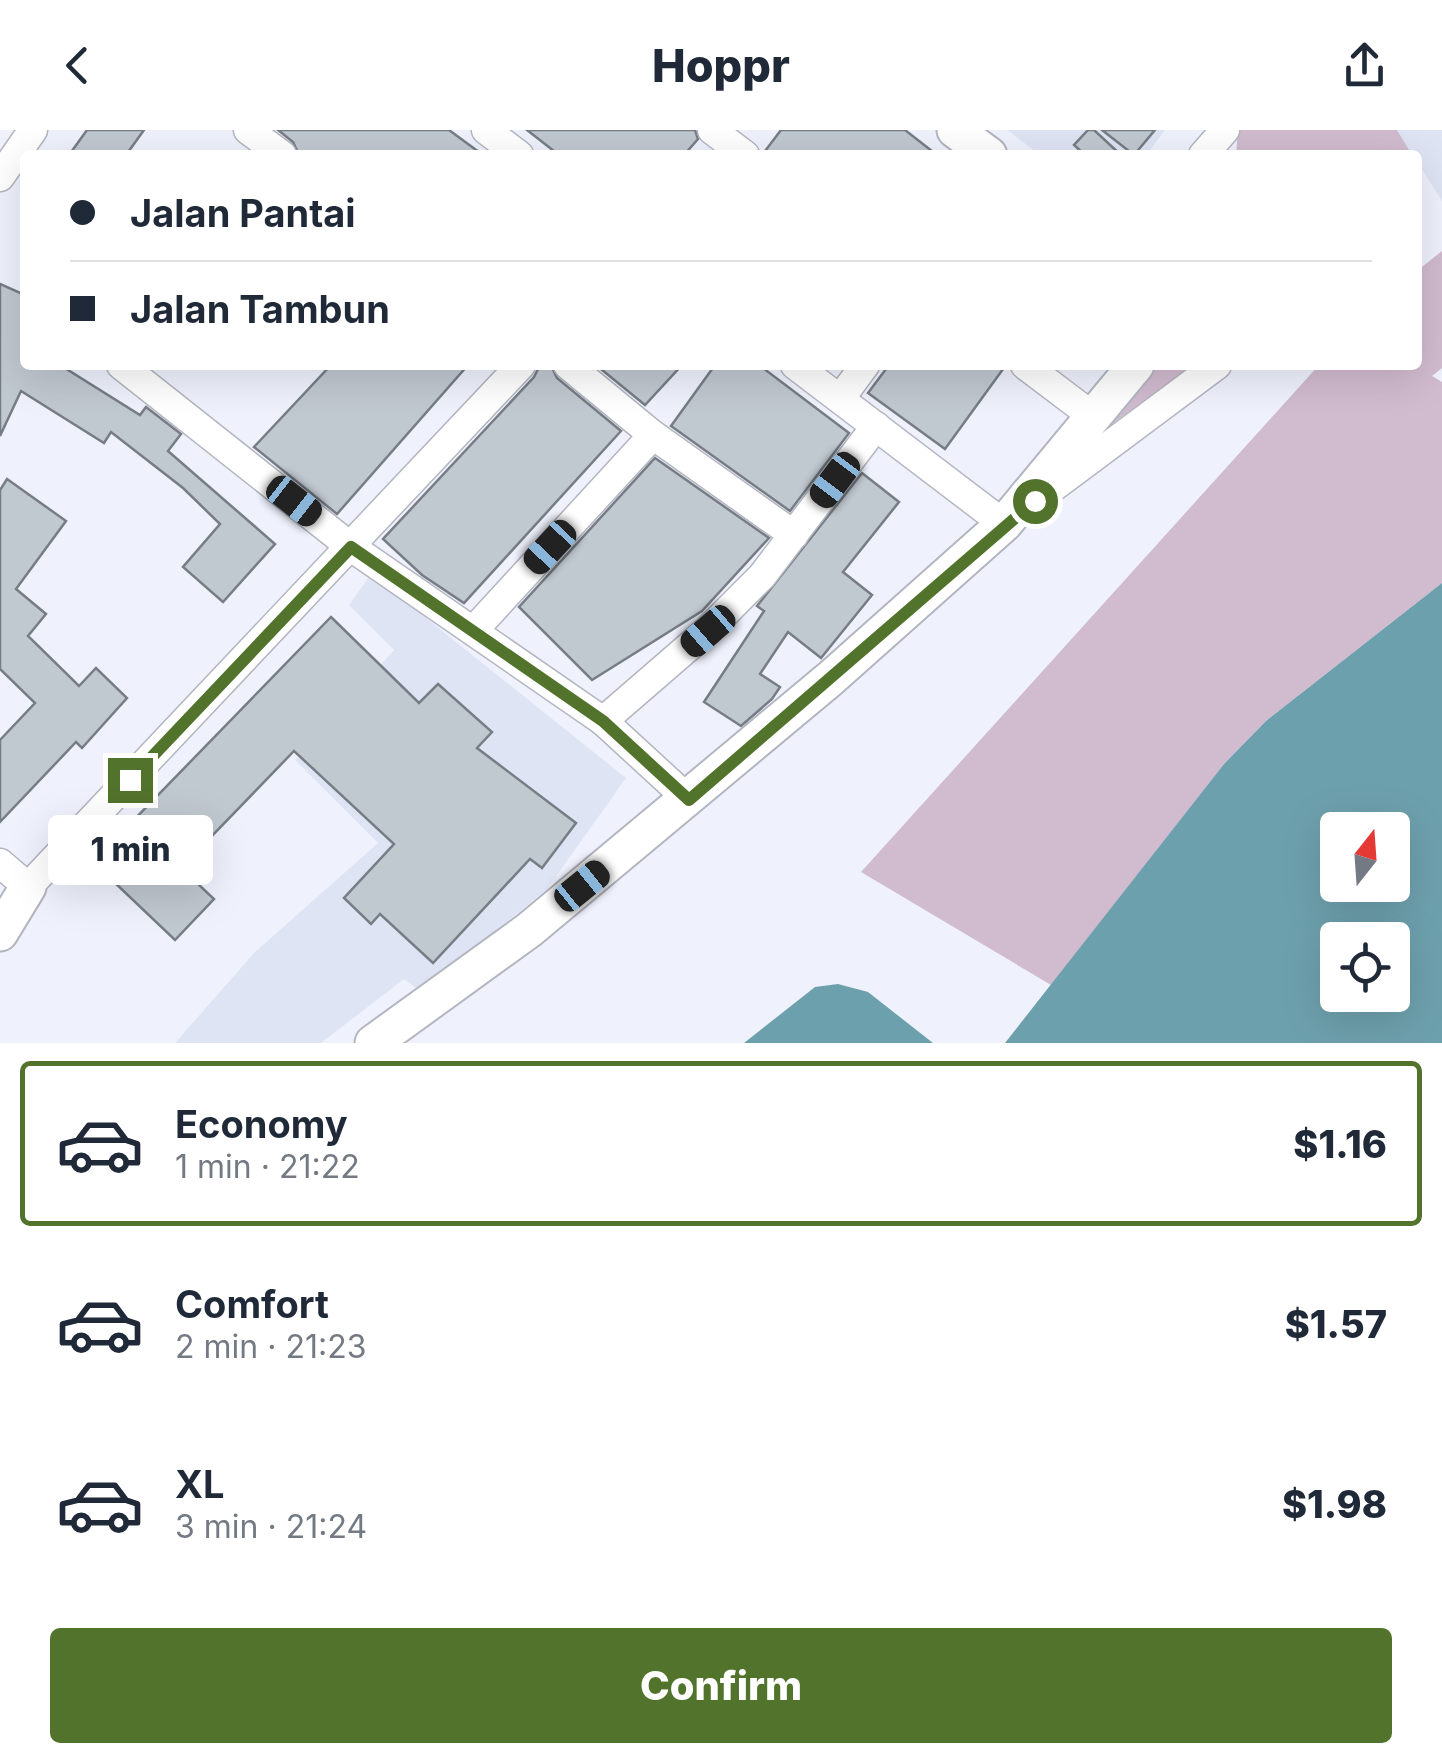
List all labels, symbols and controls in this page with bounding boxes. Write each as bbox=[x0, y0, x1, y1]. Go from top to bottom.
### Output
icon: back bbox=[50, 38, 105, 93]
text: Hoppr bbox=[652, 38, 790, 93]
icon: share bbox=[1337, 38, 1392, 93]
text: Jalan Pantai bbox=[130, 190, 356, 236]
text: Jalan Tambun bbox=[130, 286, 390, 332]
car bbox=[805, 447, 865, 513]
car bbox=[261, 471, 327, 531]
route start bbox=[1013, 479, 1058, 524]
car bbox=[519, 515, 581, 579]
car bbox=[676, 600, 740, 662]
route end bbox=[108, 758, 153, 803]
north arrow bbox=[1320, 812, 1410, 902]
map controls bbox=[1320, 812, 1410, 1012]
callout: 1 min bbox=[48, 815, 212, 885]
text: 1 min bbox=[90, 830, 171, 869]
car bbox=[549, 855, 615, 917]
button: locate bbox=[1320, 922, 1410, 1012]
icon: car bbox=[55, 1099, 145, 1189]
text: Economy bbox=[175, 1101, 348, 1147]
text: $1.16 bbox=[1293, 1121, 1387, 1167]
text: 1 min · 21:22 bbox=[175, 1147, 360, 1186]
icon: car bbox=[55, 1279, 145, 1369]
text: Comfort bbox=[175, 1281, 329, 1327]
text: $1.57 bbox=[1285, 1301, 1387, 1347]
text: 2 min · 21:23 bbox=[175, 1327, 366, 1366]
icon: car bbox=[55, 1459, 145, 1549]
text: XL bbox=[175, 1461, 225, 1507]
text: $1.98 bbox=[1282, 1481, 1387, 1527]
text: 3 min · 21:24 bbox=[175, 1507, 367, 1546]
button: Confirm bbox=[50, 1628, 1392, 1743]

